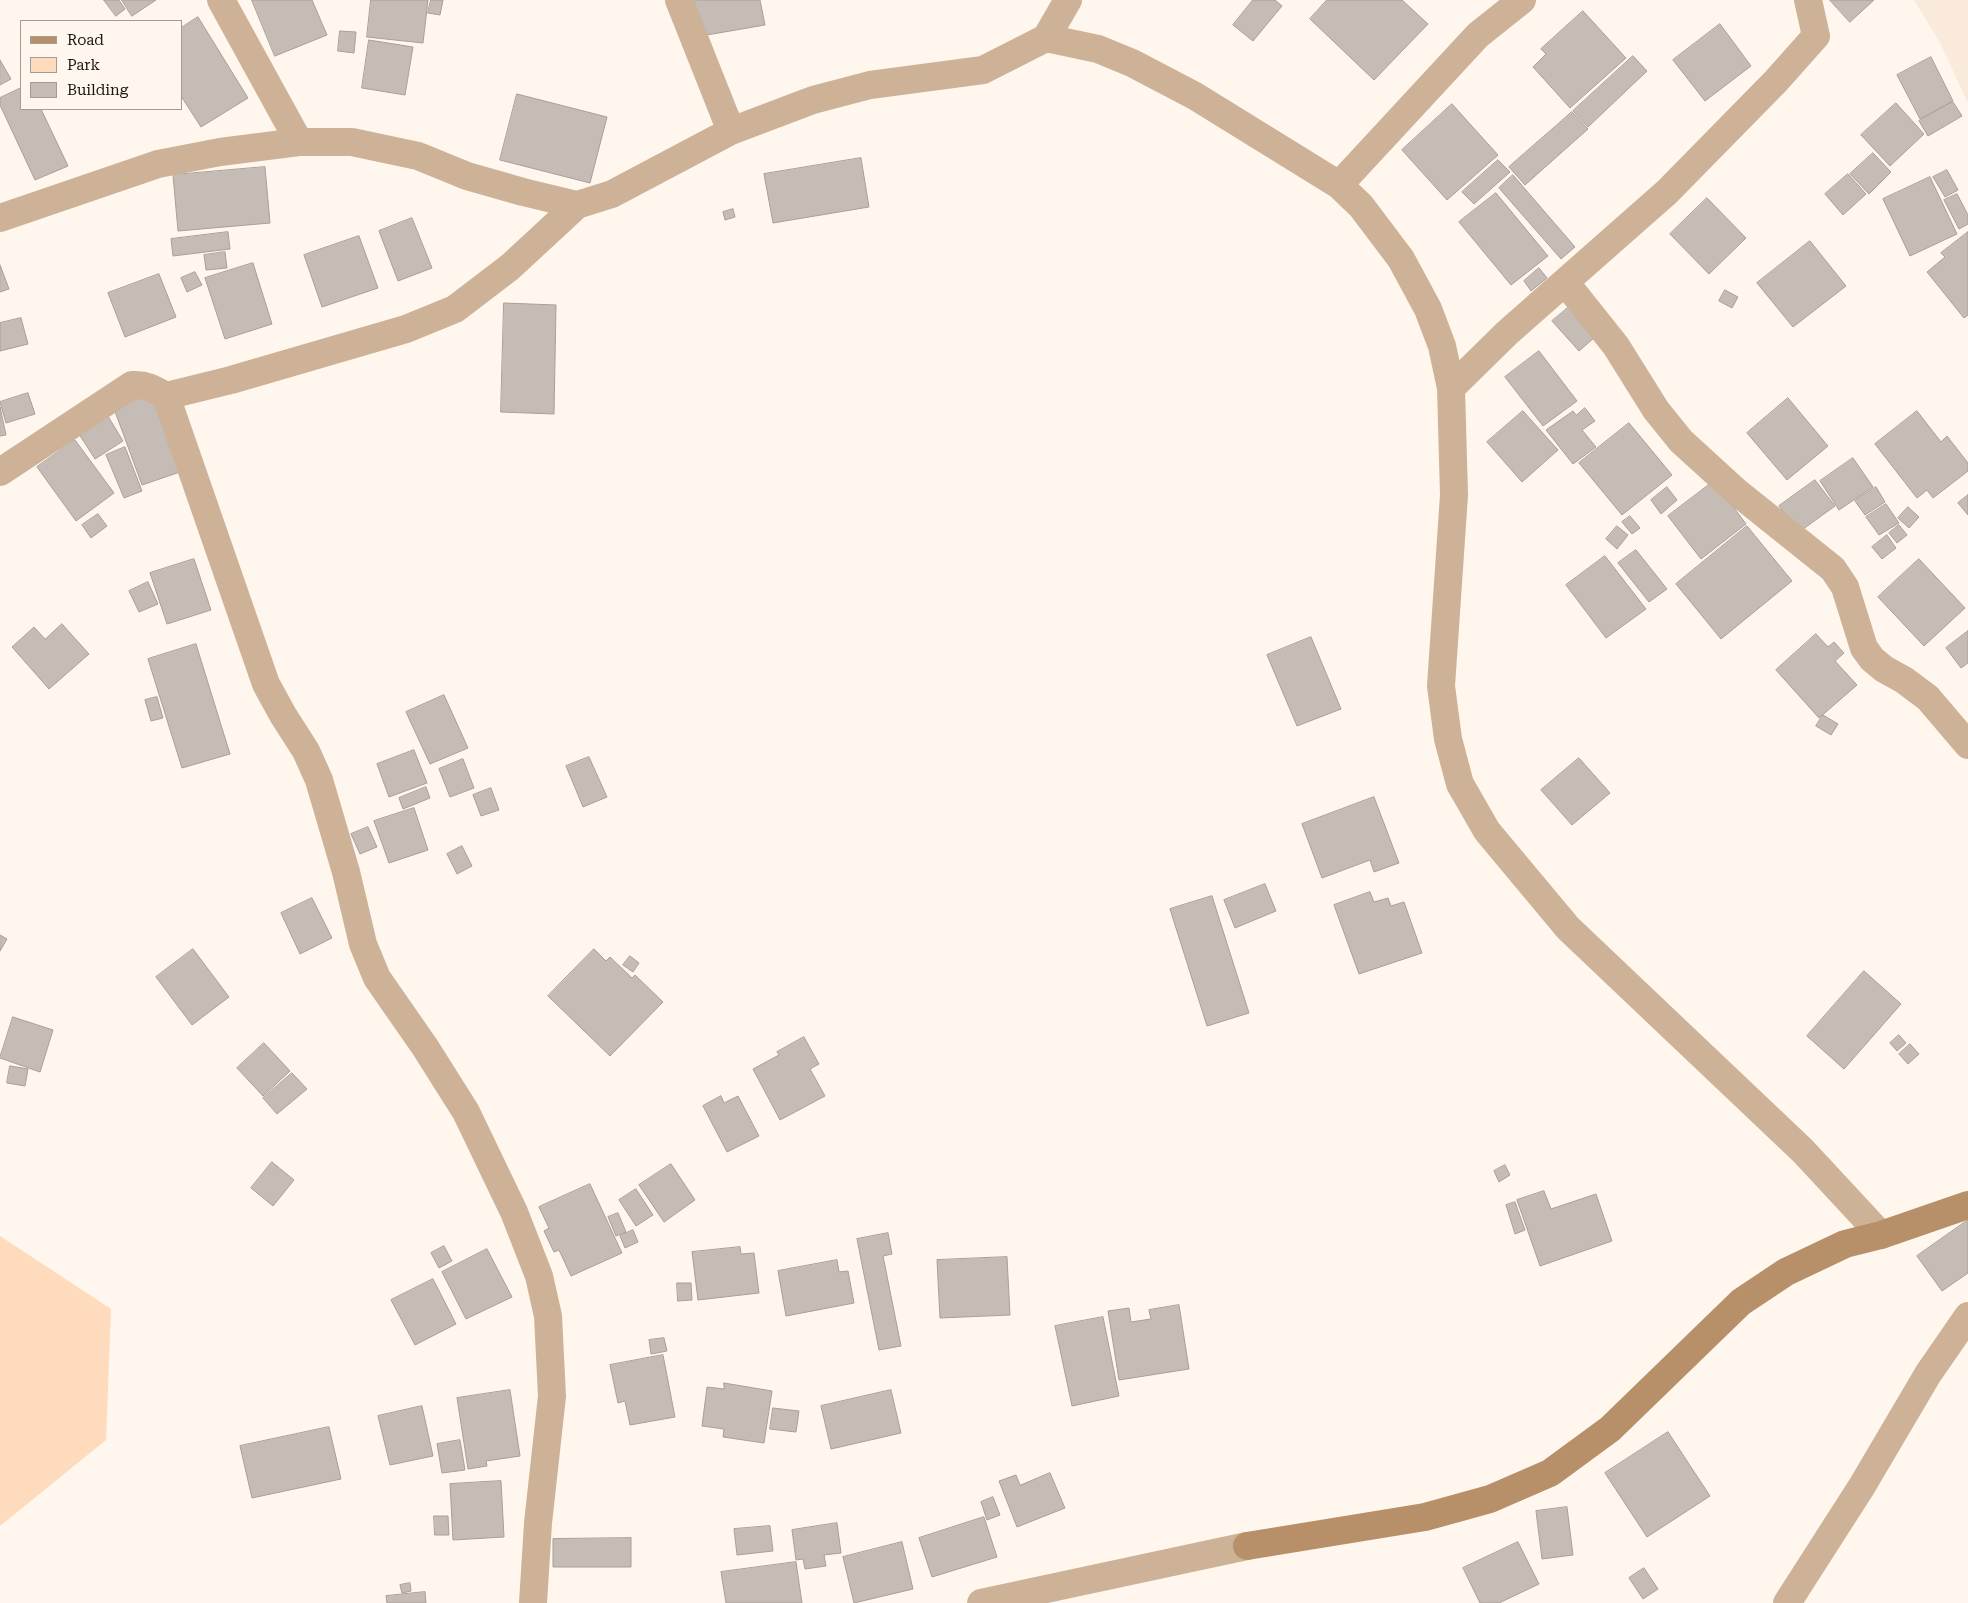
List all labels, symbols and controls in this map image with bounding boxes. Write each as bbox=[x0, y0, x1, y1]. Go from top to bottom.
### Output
legend bbox=[20, 20, 182, 110]
text: Road bbox=[67, 31, 104, 49]
text: Park bbox=[67, 56, 100, 74]
text: Building bbox=[67, 81, 128, 99]

